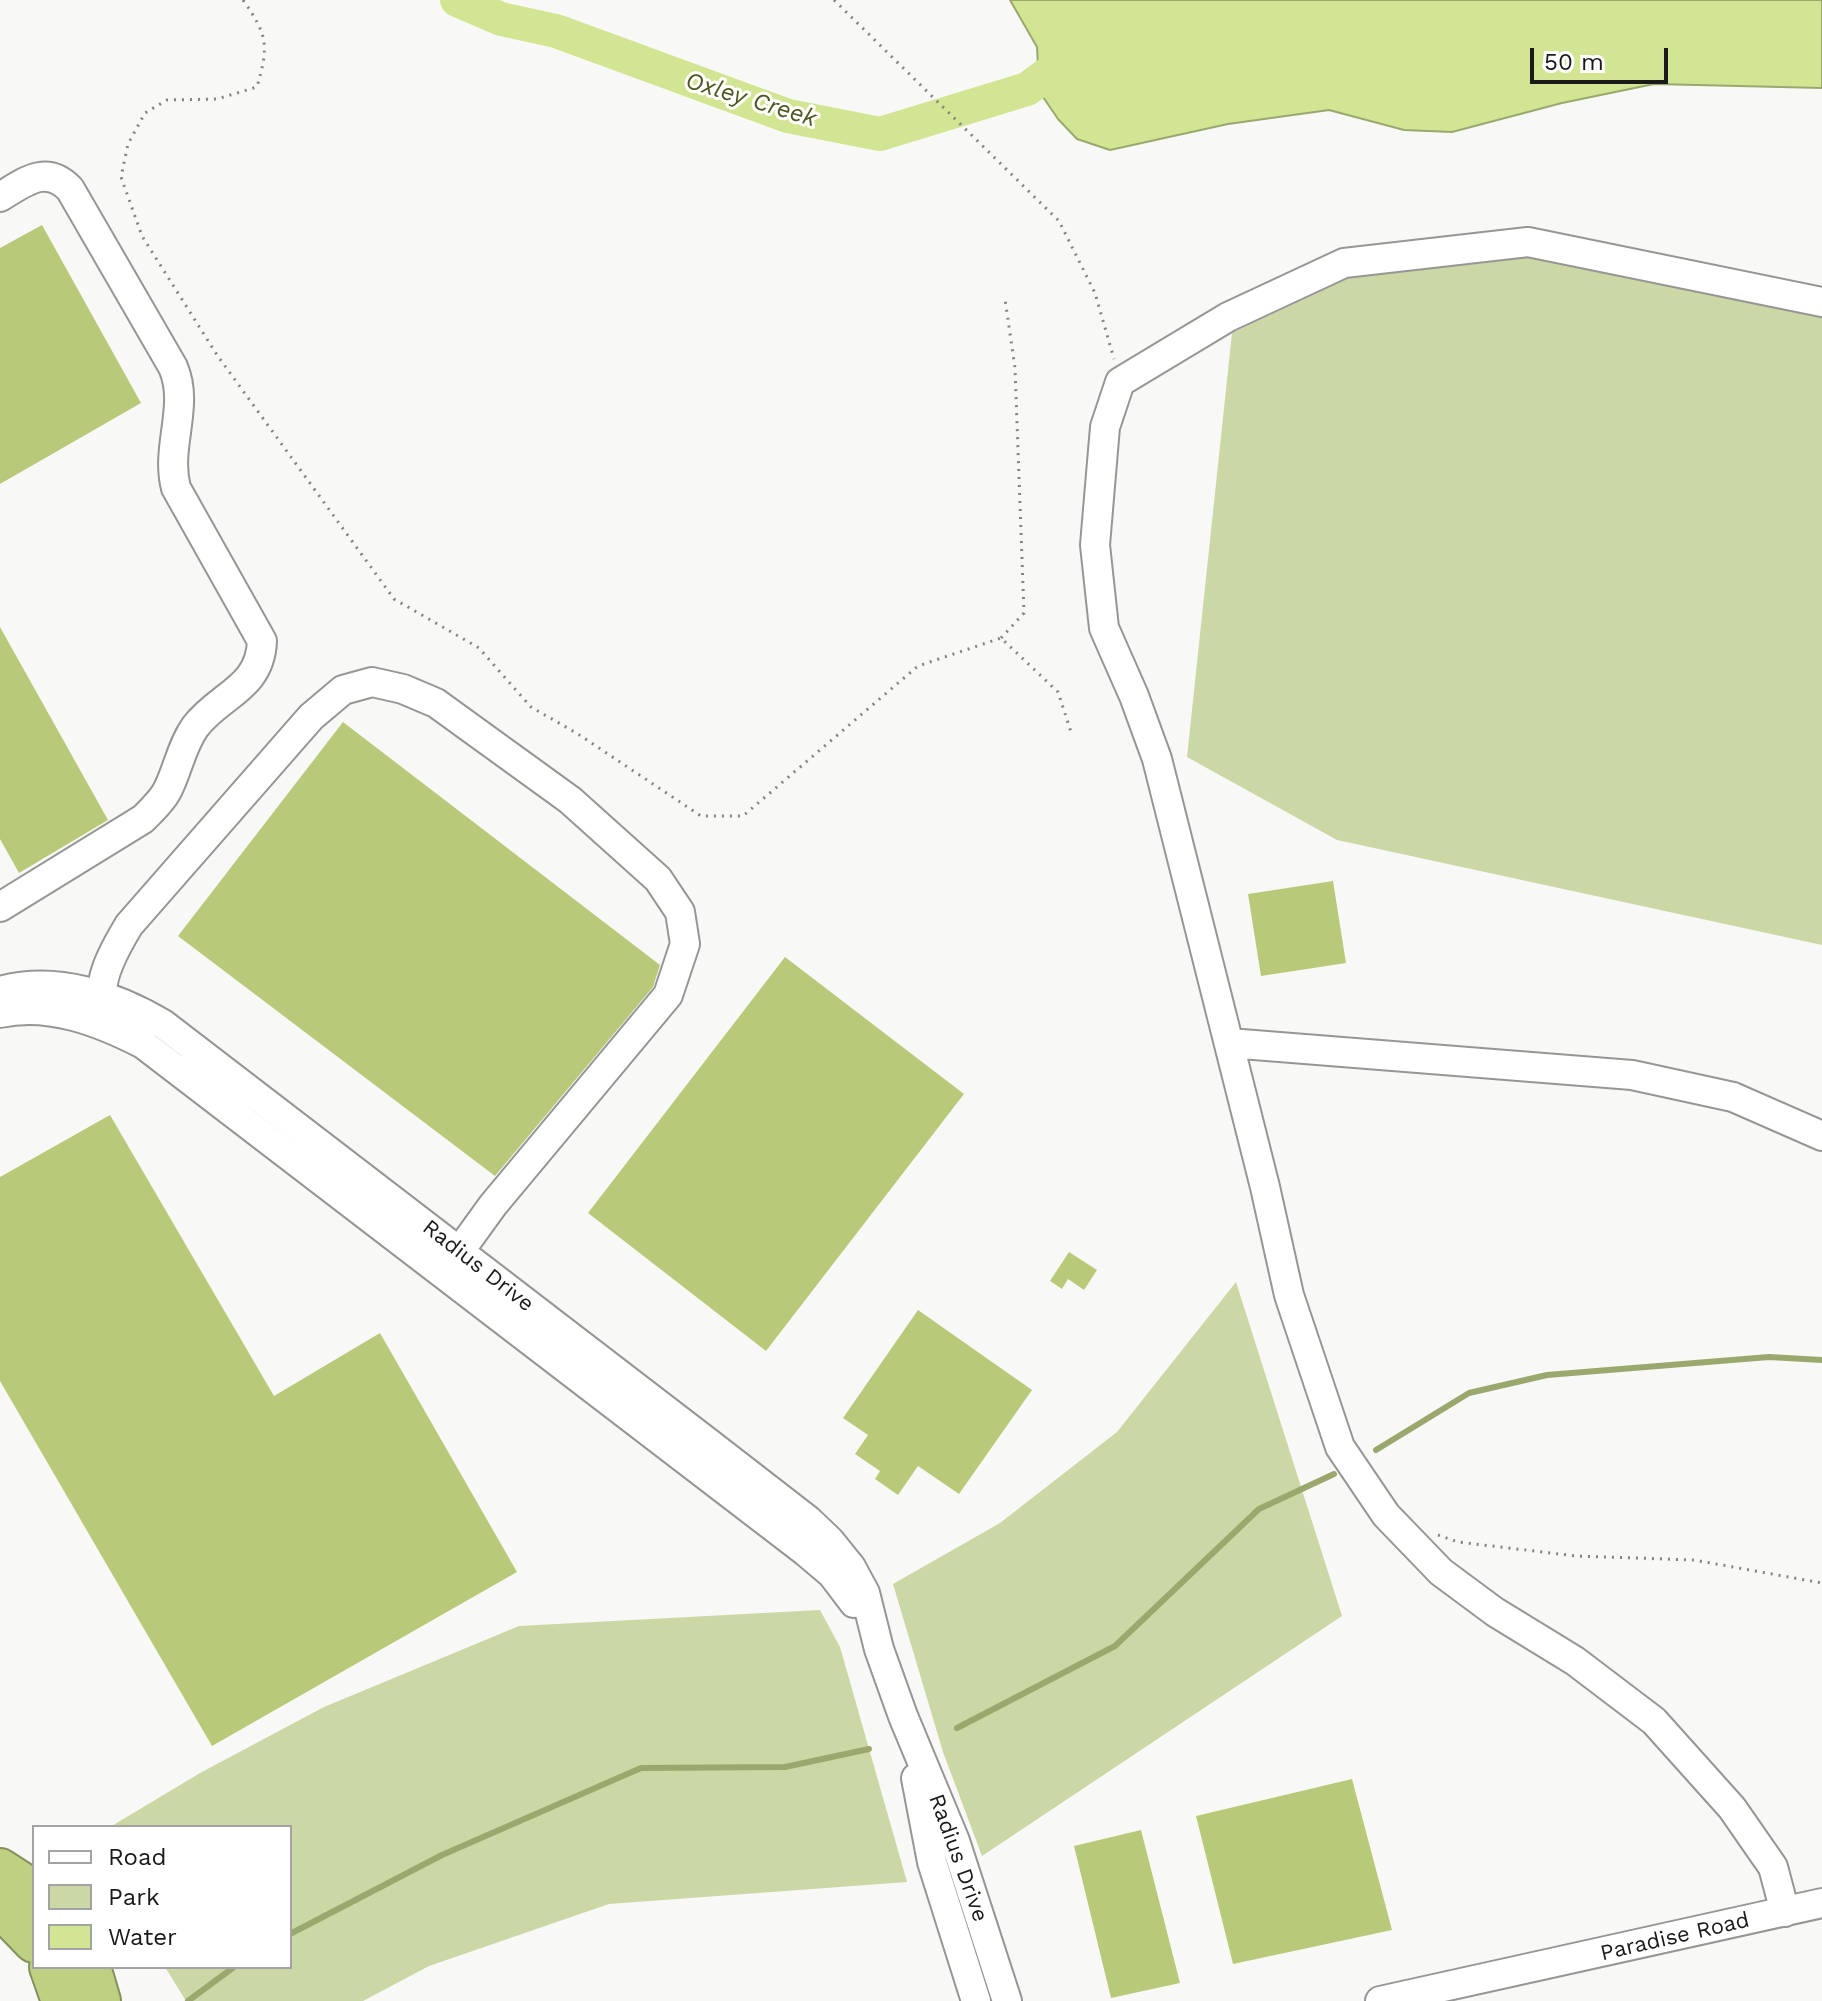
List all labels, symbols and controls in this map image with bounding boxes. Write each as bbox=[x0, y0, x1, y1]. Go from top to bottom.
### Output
scale bar bbox=[1534, 32, 1672, 82]
text: 50 m bbox=[1544, 48, 1604, 76]
water label: Oxley Creek bbox=[682, 66, 820, 134]
street label: Radius Drive bbox=[417, 1214, 539, 1318]
street label: Radius Drive bbox=[923, 1790, 993, 1926]
legend bbox=[32, 1825, 292, 1969]
text: Road bbox=[108, 1843, 167, 1871]
text: Park bbox=[108, 1883, 160, 1911]
street label: Paradise Road bbox=[1598, 1907, 1752, 1967]
text: Water bbox=[108, 1923, 177, 1951]

